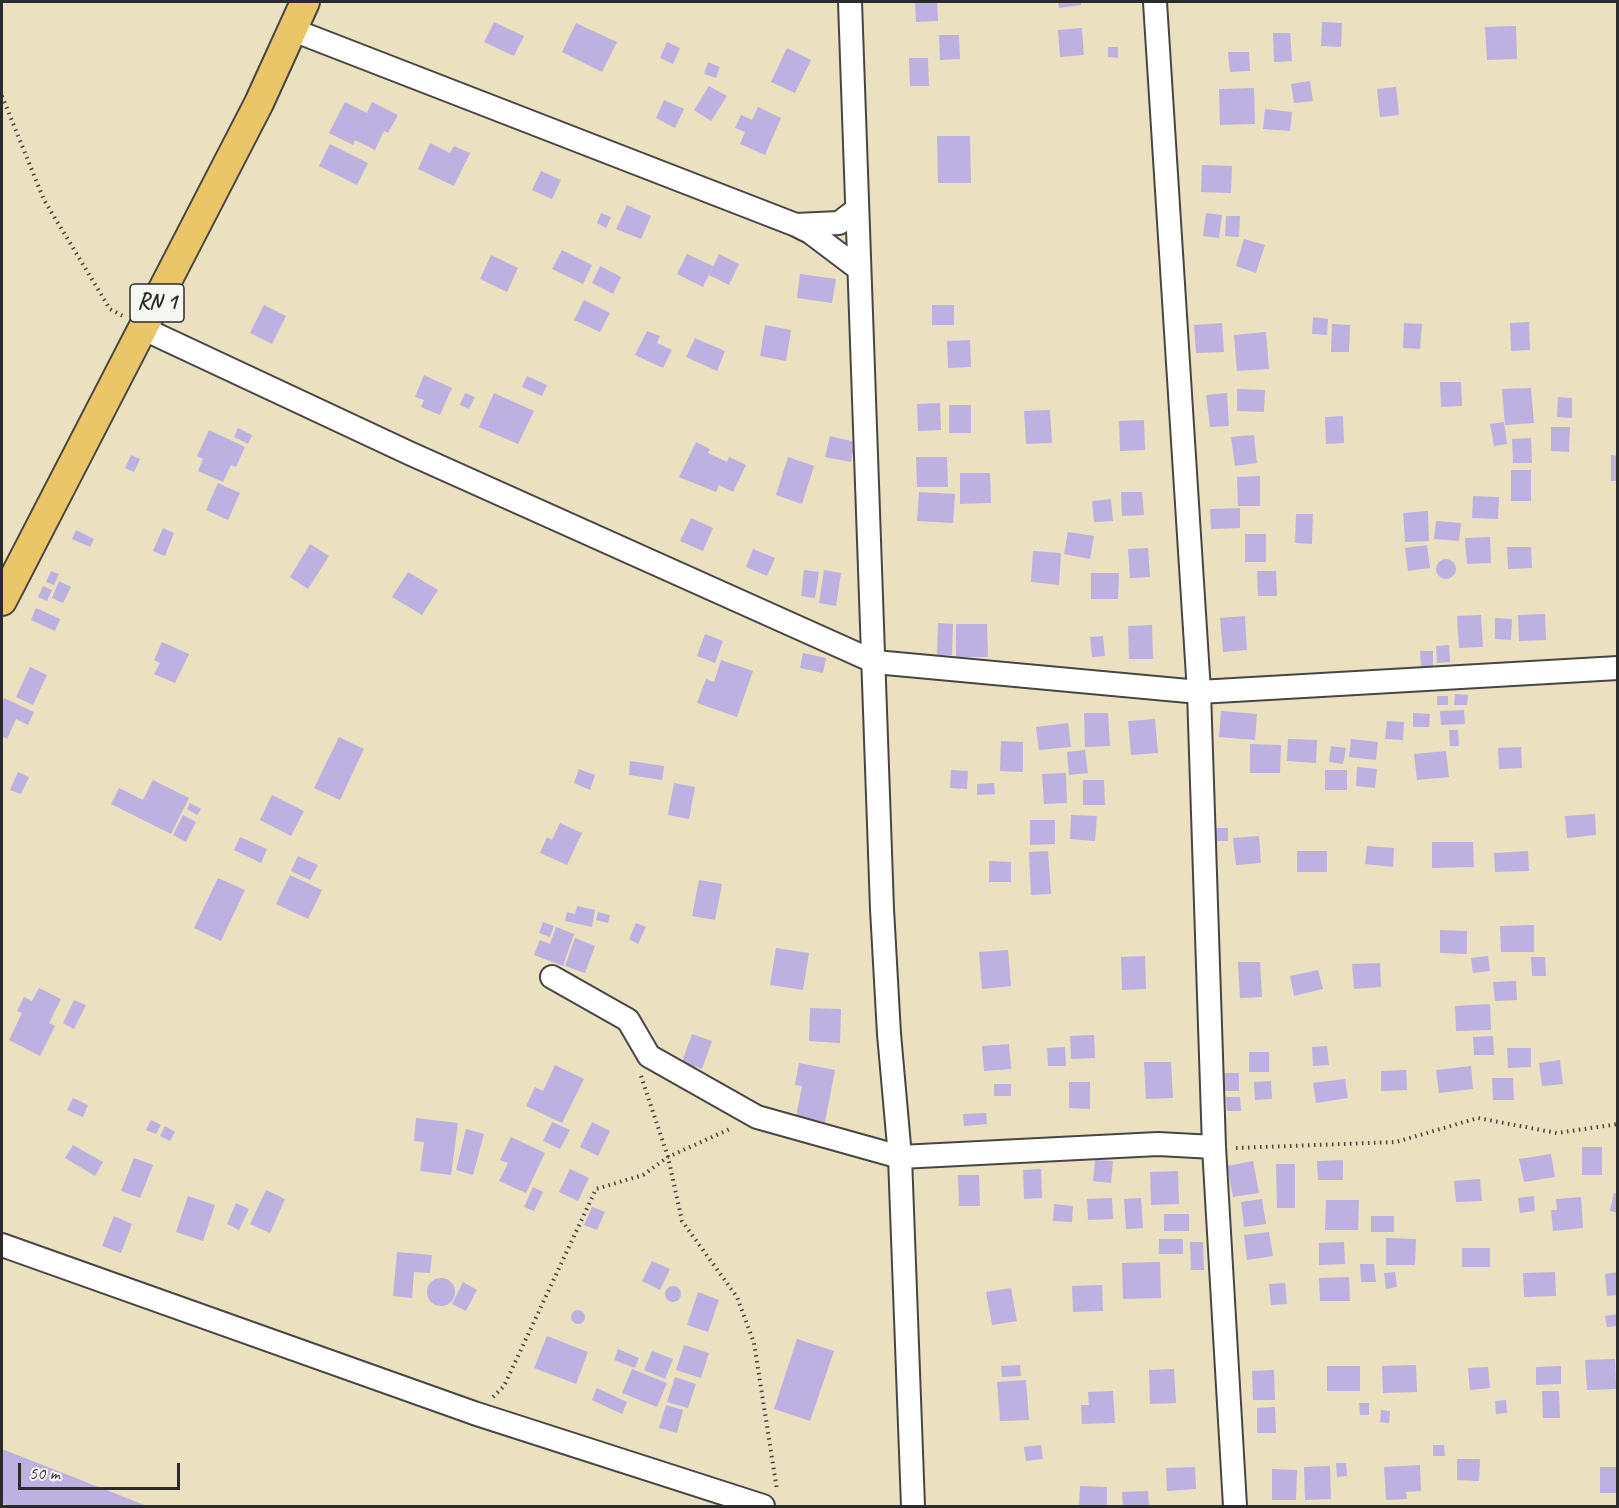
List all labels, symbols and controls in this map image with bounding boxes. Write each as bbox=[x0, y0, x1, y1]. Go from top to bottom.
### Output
road number: RN 1 bbox=[130, 284, 184, 322]
scale bar bbox=[21, 1451, 183, 1489]
text: 50 m bbox=[29, 1462, 60, 1484]

